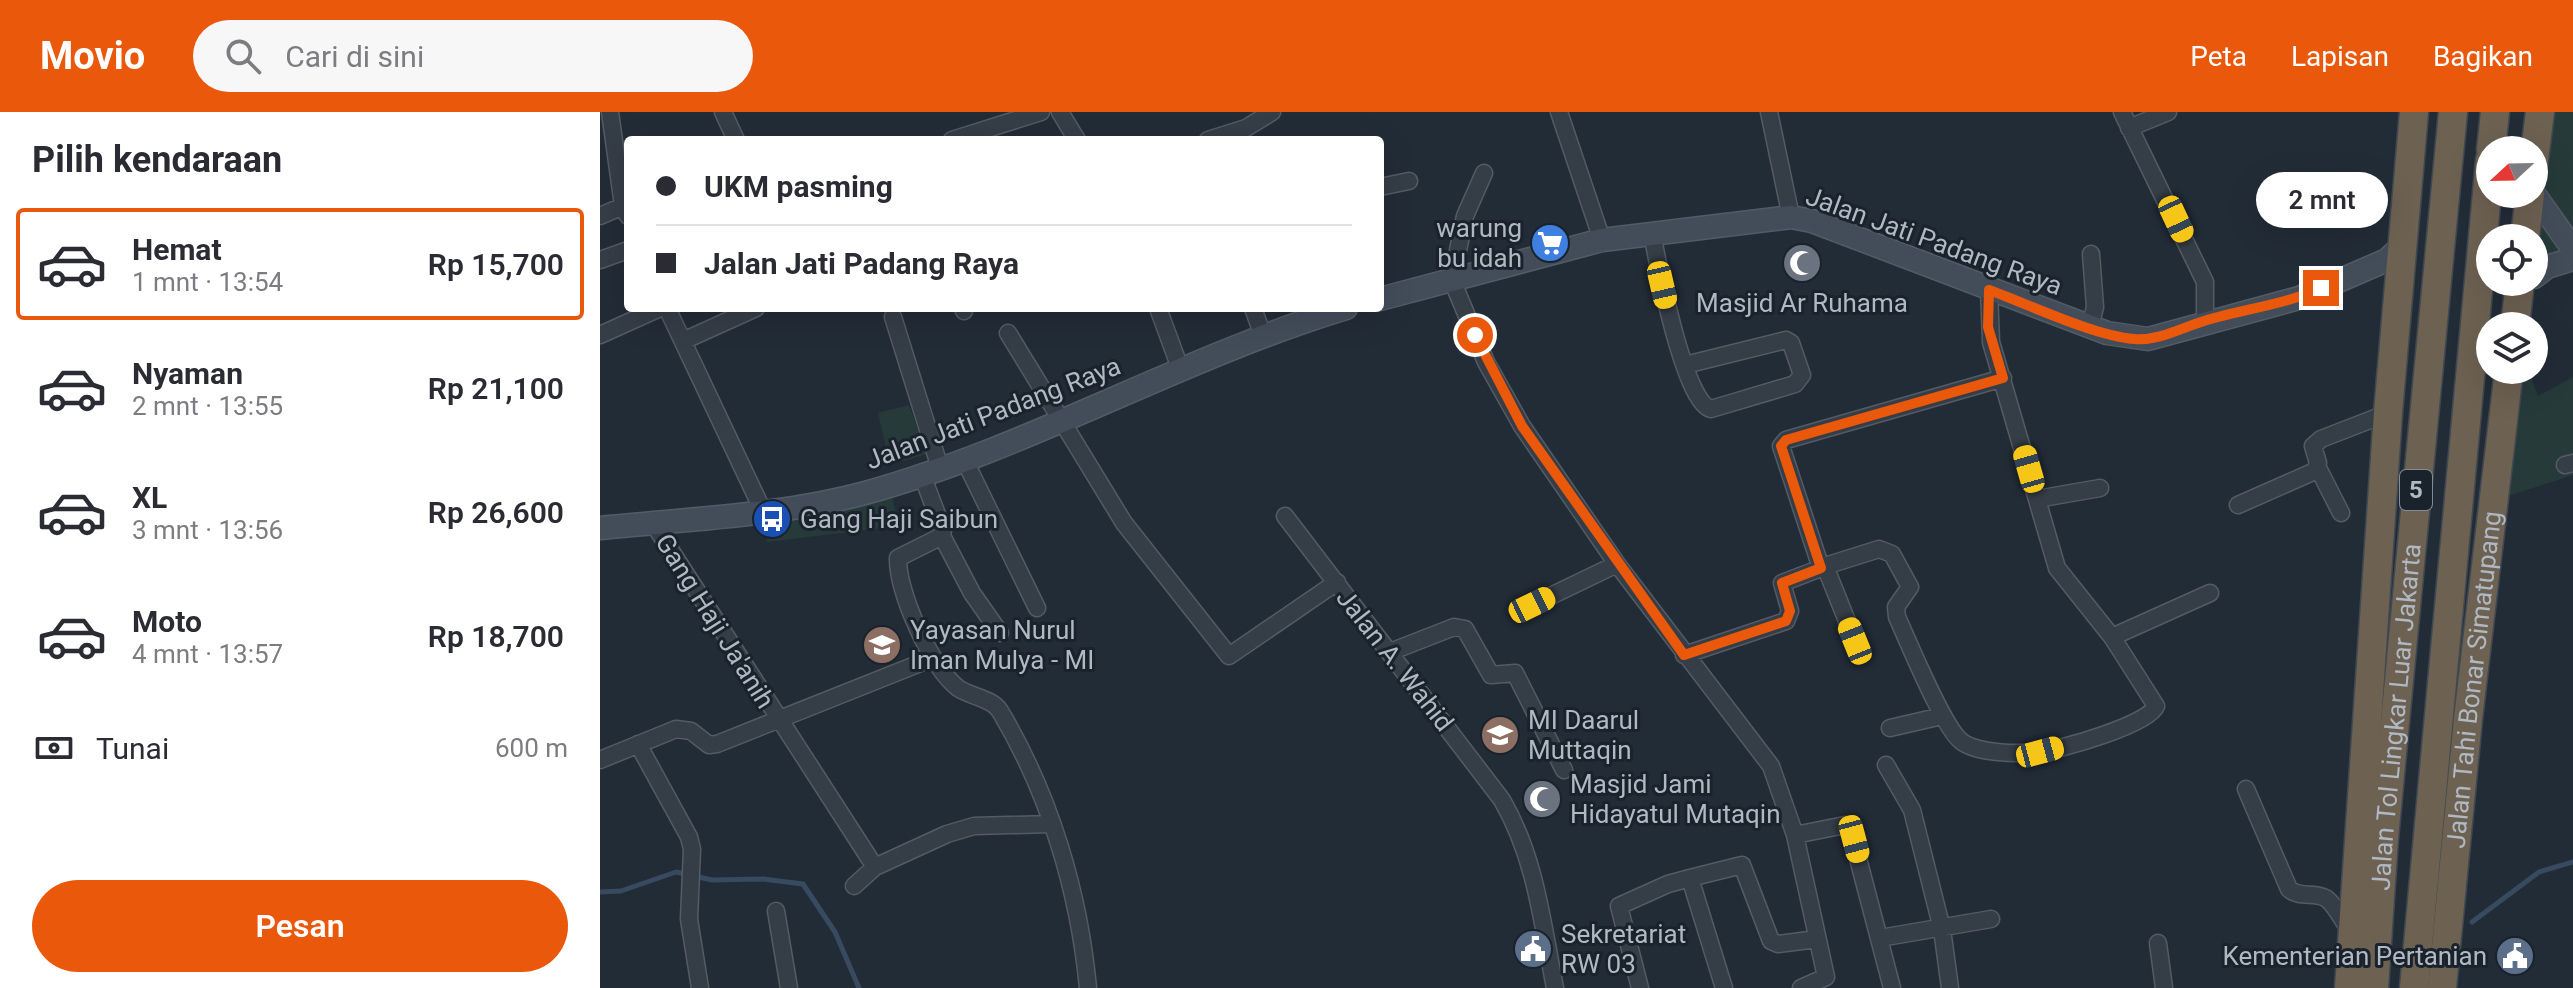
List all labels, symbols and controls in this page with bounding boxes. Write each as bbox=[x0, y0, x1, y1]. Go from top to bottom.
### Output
search box bbox=[193, 20, 753, 92]
text: Movio bbox=[40, 34, 145, 78]
icon: search bbox=[221, 34, 265, 78]
text: Cari di sini bbox=[285, 39, 424, 74]
text: Peta bbox=[2190, 40, 2247, 73]
text: Lapisan bbox=[2291, 40, 2389, 73]
text: Bagikan bbox=[2433, 40, 2533, 73]
north arrow bbox=[2476, 136, 2548, 208]
map controls bbox=[2476, 136, 2548, 384]
text: Pilih kendaraan bbox=[32, 139, 282, 181]
text: UKM pasming bbox=[704, 169, 893, 204]
callout: 2 mnt bbox=[2255, 172, 2387, 228]
street label: Jalan Jati Padang Raya bbox=[1802, 181, 2066, 301]
text: 2 mnt bbox=[2288, 185, 2356, 215]
car bbox=[2155, 192, 2197, 246]
place label: warung bu idah bbox=[1436, 213, 1522, 273]
supermarket icon: warung bu idah bbox=[1529, 222, 1571, 264]
button: locate bbox=[2476, 224, 2548, 296]
icon: car bbox=[36, 228, 108, 300]
text: Hemat bbox=[132, 232, 222, 267]
mosque icon: Masjid Ar Ruhama bbox=[1781, 242, 1823, 284]
text: Jalan Jati Padang Raya bbox=[704, 246, 1019, 281]
text: Rp 15,700 bbox=[428, 247, 564, 282]
car bbox=[1645, 259, 1679, 311]
text: 1 mnt · 13:54 bbox=[132, 267, 283, 297]
route end bbox=[2303, 270, 2339, 306]
place label: Masjid Ar Ruhama bbox=[1696, 288, 1908, 318]
button: layers bbox=[2476, 312, 2548, 384]
route start bbox=[1457, 317, 1493, 353]
street label: Jalan Jati Padang Raya bbox=[861, 351, 1125, 475]
icon: car bbox=[36, 352, 108, 424]
text: Nyaman bbox=[132, 356, 243, 391]
text: Rp 21,100 bbox=[428, 371, 564, 406]
text: 2 mnt · 13:55 bbox=[132, 391, 283, 421]
car bbox=[2011, 443, 2047, 495]
road number: 5 bbox=[2400, 470, 2432, 510]
icon: car bbox=[36, 476, 108, 548]
text: XL bbox=[132, 480, 167, 515]
text: Rp 26,600 bbox=[428, 495, 564, 530]
bus stop icon: Gang Haji Saibun bbox=[751, 498, 793, 540]
place label: Gang Haji Saibun bbox=[800, 504, 998, 534]
street label: Jalan Tahi Bonar Simatupang bbox=[2441, 510, 2507, 850]
text: 3 mnt · 13:56 bbox=[132, 515, 283, 545]
street label: Gang Haji Ja'anih bbox=[649, 528, 781, 714]
street label: Jalan Tol Lingkar Luar Jakarta bbox=[2366, 542, 2427, 891]
street label: Jalan A. Wahid bbox=[1330, 583, 1460, 737]
car bbox=[1505, 584, 1559, 626]
icon: car bbox=[36, 600, 108, 672]
text: Moto bbox=[132, 604, 202, 639]
car bbox=[1835, 614, 1875, 668]
place label: Yayasan Nurul Iman Mulya - MI bbox=[910, 615, 1094, 675]
text: Rp 18,700 bbox=[428, 619, 564, 654]
school or university icon: Yayasan Nurul Iman Mulya - MI bbox=[861, 624, 903, 666]
text: 4 mnt · 13:57 bbox=[132, 639, 283, 669]
place label: MI Daarul Muttaqin bbox=[1528, 705, 1639, 765]
school or university icon: MI Daarul Muttaqin bbox=[1479, 714, 1521, 756]
icon: cash bbox=[32, 726, 76, 770]
text: Tunai bbox=[96, 731, 169, 766]
text: 600 m bbox=[495, 733, 568, 763]
car bbox=[2014, 734, 2066, 770]
place label: Masjid Jami Hidayatul Mutaqin bbox=[1570, 769, 1781, 829]
mosque icon: Masjid Jami Hidayatul Mutaqin bbox=[1521, 778, 1563, 820]
car bbox=[1836, 813, 1872, 865]
button: Pesan bbox=[32, 880, 568, 972]
place label: Sekretariat RW 03 bbox=[1561, 919, 1686, 979]
public building icon: Sekretariat RW 03 bbox=[1512, 928, 1554, 970]
public building icon: Kementerian Pertanian bbox=[2494, 935, 2536, 977]
place label: Kementerian Pertanian bbox=[2223, 941, 2487, 971]

